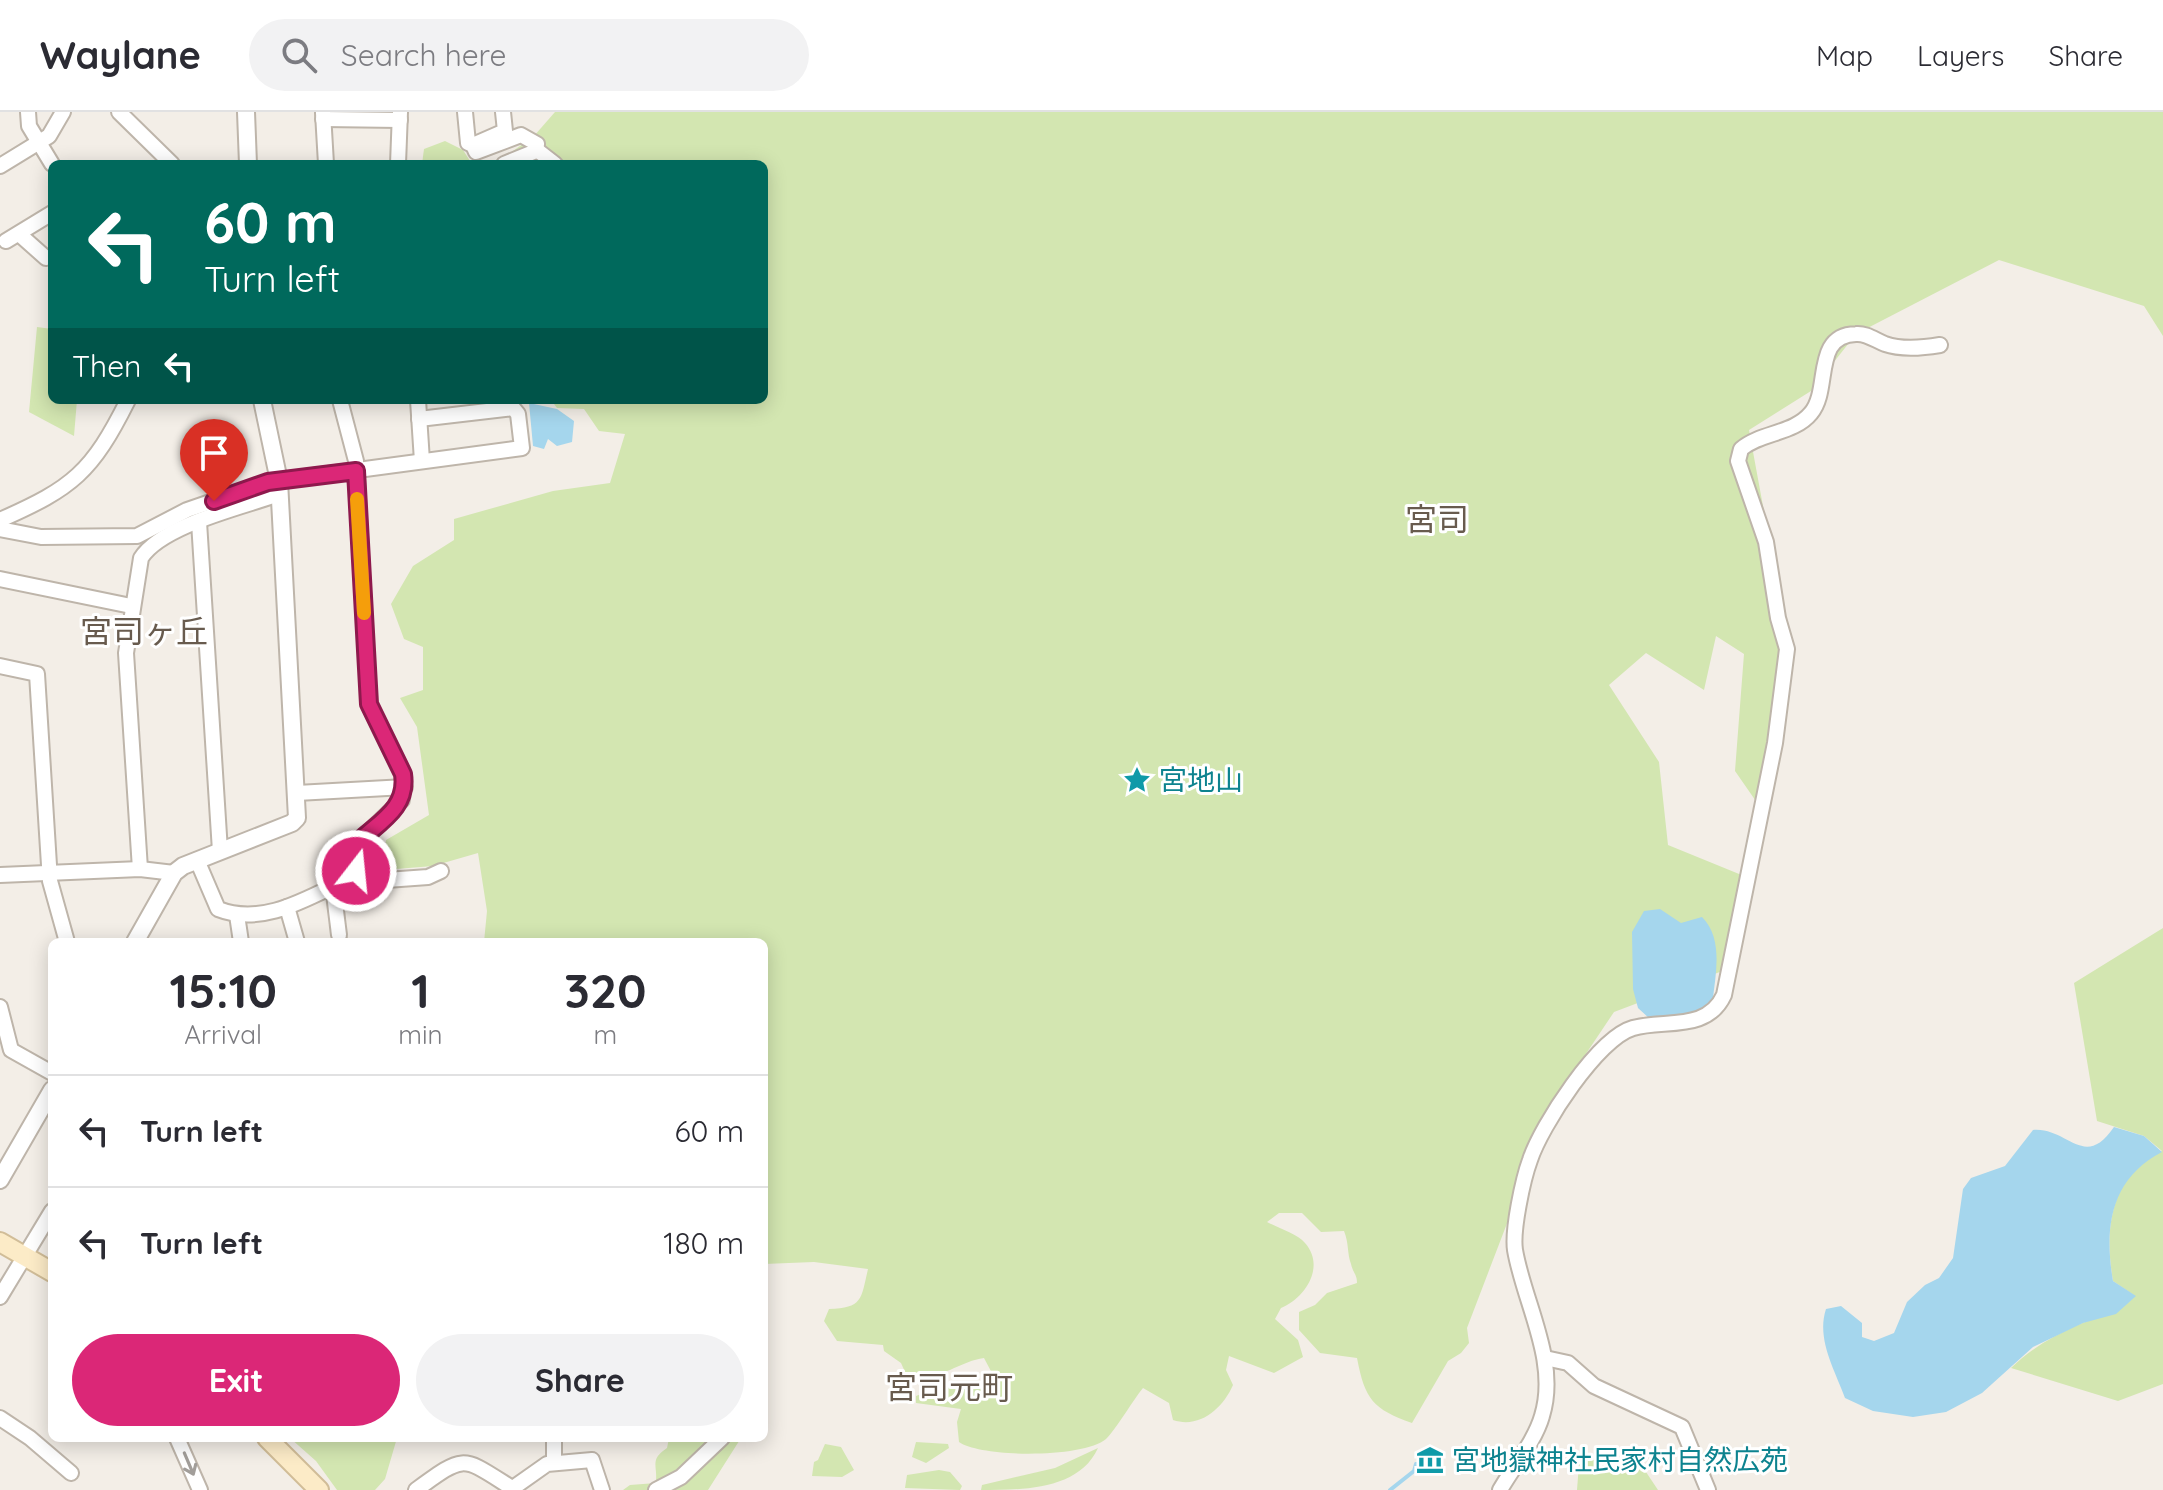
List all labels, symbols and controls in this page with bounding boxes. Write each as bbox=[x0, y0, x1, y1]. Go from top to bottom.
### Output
search box bbox=[249, 19, 809, 91]
text: Waylane bbox=[40, 31, 201, 79]
icon: search bbox=[277, 33, 321, 77]
text: Search here bbox=[341, 36, 506, 74]
text: Map bbox=[1816, 38, 1873, 73]
text: Layers bbox=[1917, 38, 2004, 73]
text: Share bbox=[2048, 38, 2123, 73]
text: 60 m bbox=[204, 187, 337, 257]
icon: left bbox=[72, 192, 176, 296]
text: Turn left bbox=[204, 256, 340, 301]
icon: left bbox=[157, 344, 201, 388]
text: Then bbox=[72, 347, 141, 385]
pin bbox=[180, 419, 248, 501]
icon: arrive bbox=[192, 431, 236, 475]
district label: 宮司 bbox=[1405, 499, 1469, 539]
district label: 宮司ヶ丘 bbox=[80, 611, 208, 651]
place label: 宮地山 bbox=[1159, 762, 1243, 797]
place icon: 宮地山 bbox=[1122, 765, 1152, 795]
position arrow bbox=[314, 829, 398, 913]
text: 15:10 bbox=[169, 960, 277, 1020]
text: 1 bbox=[411, 960, 430, 1020]
text: 320 bbox=[564, 960, 647, 1020]
text: Arrival bbox=[184, 1018, 262, 1051]
text: min bbox=[398, 1018, 443, 1051]
text: m bbox=[593, 1018, 617, 1051]
icon: left bbox=[72, 1109, 116, 1153]
text: Turn left bbox=[140, 1112, 263, 1150]
text: 60 m bbox=[674, 1112, 744, 1150]
icon: left bbox=[72, 1221, 116, 1265]
text: Turn left bbox=[140, 1224, 263, 1262]
text: 180 m bbox=[663, 1224, 744, 1262]
button: Exit bbox=[72, 1334, 400, 1426]
button: Share bbox=[416, 1334, 744, 1426]
district label: 宮司元町 bbox=[885, 1367, 1013, 1407]
place label: 宮地嶽神社民家村自然広苑 bbox=[1452, 1442, 1788, 1477]
museum icon: 宮地嶽神社民家村自然広苑 bbox=[1415, 1445, 1445, 1475]
one-way arrow bbox=[182, 1451, 197, 1476]

